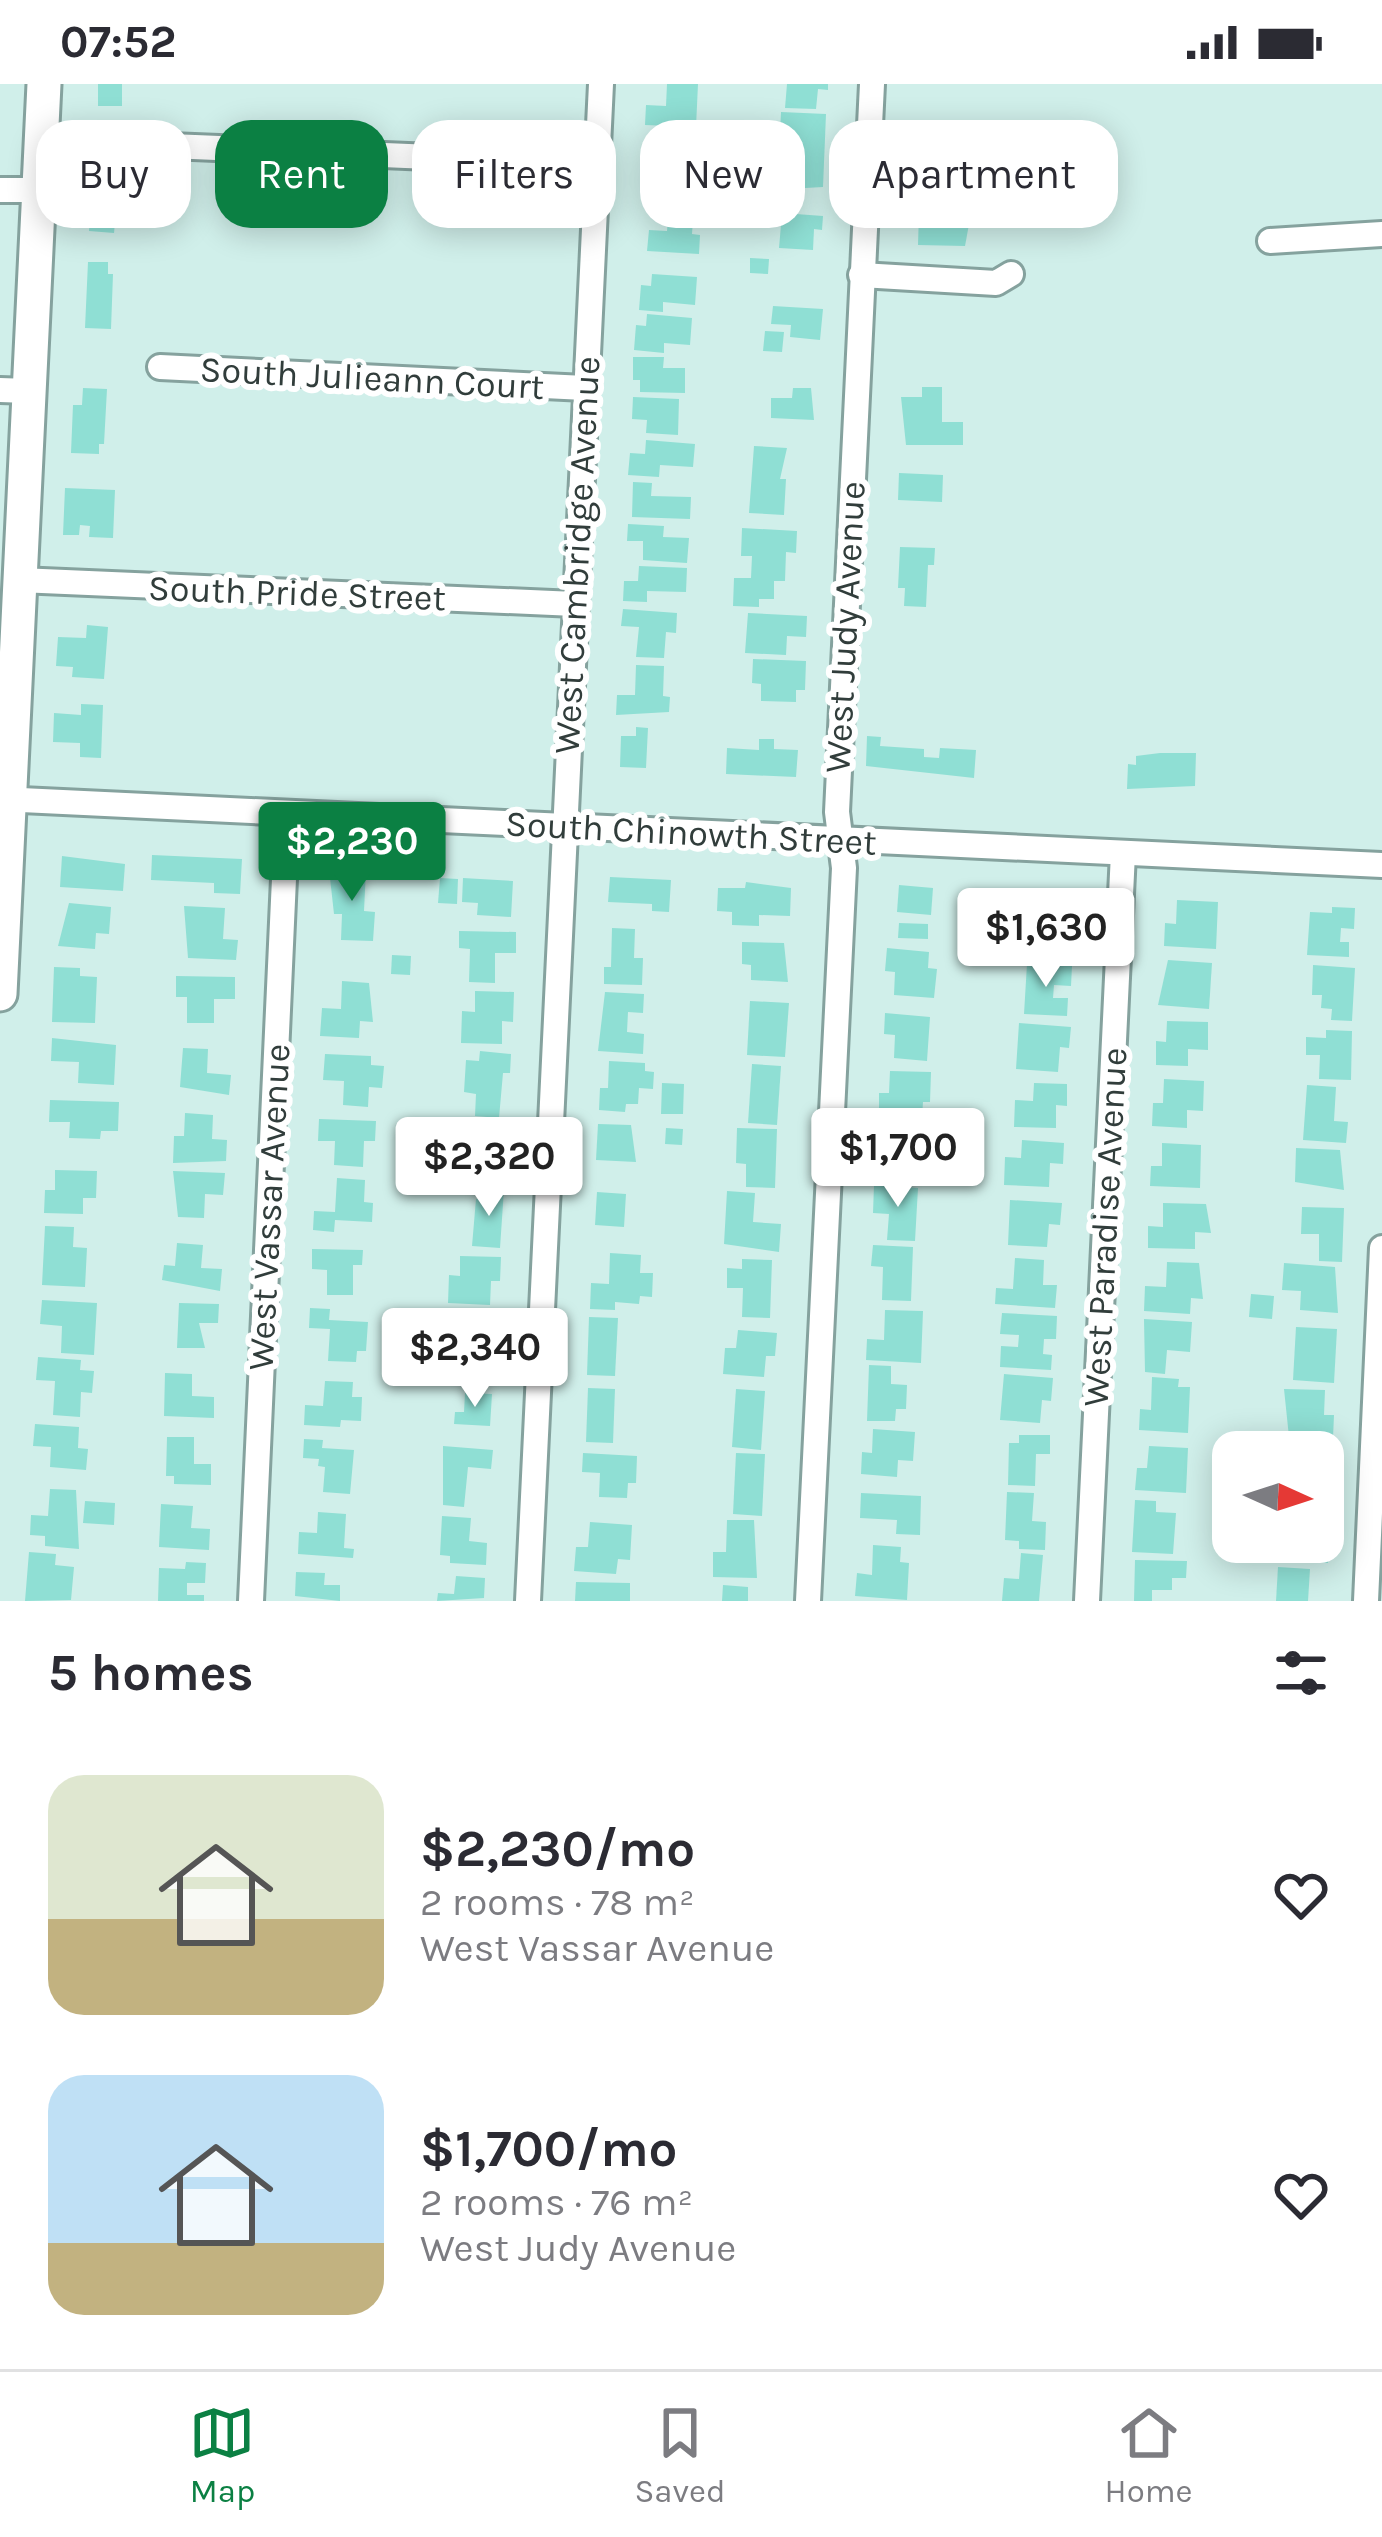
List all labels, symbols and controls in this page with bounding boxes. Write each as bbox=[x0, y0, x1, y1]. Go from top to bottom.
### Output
text: 07:52 bbox=[60, 16, 176, 68]
chip: Buy bbox=[36, 120, 191, 228]
chip: Rent bbox=[215, 120, 388, 228]
chip: Filters bbox=[412, 120, 616, 228]
chip: New bbox=[640, 120, 805, 228]
chip: Apartment bbox=[829, 120, 1118, 228]
street label: South Julieann Court bbox=[199, 348, 545, 408]
street label: West Cambridge Avenue bbox=[546, 355, 608, 755]
street label: West Judy Avenue bbox=[816, 480, 874, 774]
street label: South Pride Street bbox=[147, 567, 447, 619]
pin: $2,230 bbox=[254, 802, 450, 904]
street label: South Chinowth Street bbox=[504, 802, 878, 864]
text: $2,230 bbox=[286, 818, 418, 864]
pin: $1,630 bbox=[948, 888, 1144, 990]
text: $1,630 bbox=[984, 904, 1108, 950]
street label: West Vassar Avenue bbox=[239, 1043, 299, 1371]
street label: West Paradise Avenue bbox=[1075, 1046, 1135, 1408]
pin: $1,700 bbox=[800, 1108, 996, 1210]
pin: $2,320 bbox=[391, 1117, 587, 1219]
text: $1,700 bbox=[838, 1124, 958, 1170]
text: $2,320 bbox=[423, 1133, 555, 1179]
pin: $2,340 bbox=[377, 1308, 573, 1410]
text: $2,340 bbox=[409, 1324, 541, 1370]
north arrow bbox=[1212, 1431, 1344, 1563]
map controls bbox=[1212, 1431, 1344, 1563]
icon: filters bbox=[1268, 1640, 1334, 1706]
text: 5 homes bbox=[48, 1643, 254, 1703]
text: $2,230/mo bbox=[420, 1819, 695, 1879]
icon: home bbox=[144, 1823, 288, 1967]
icon: heart bbox=[1268, 1862, 1334, 1928]
text: 2 rooms · 78 m² bbox=[420, 1879, 695, 1925]
text: West Vassar Avenue bbox=[420, 1925, 774, 1971]
text: $1,700/mo bbox=[420, 2119, 677, 2179]
icon: home bbox=[144, 2123, 288, 2267]
icon: heart bbox=[1268, 2162, 1334, 2228]
text: 2 rooms · 76 m² bbox=[420, 2179, 693, 2225]
text: West Judy Avenue bbox=[420, 2225, 736, 2271]
tab: Map bbox=[189, 2400, 255, 2510]
tab: Saved bbox=[634, 2400, 726, 2510]
tab: Home bbox=[1105, 2400, 1193, 2510]

